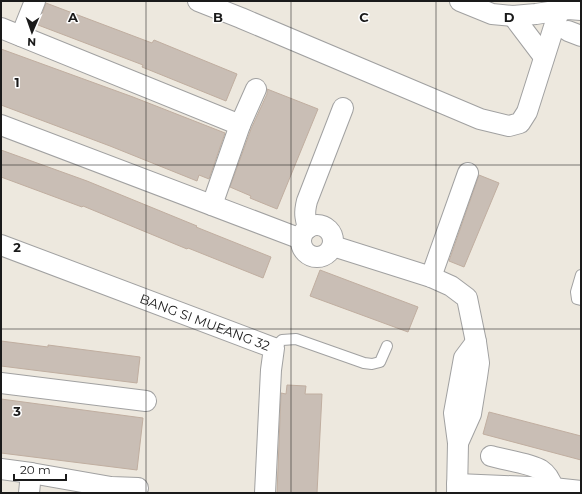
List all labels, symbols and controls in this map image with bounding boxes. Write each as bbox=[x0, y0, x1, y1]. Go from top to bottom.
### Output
text: A bbox=[67, 9, 79, 25]
text: B bbox=[213, 9, 223, 25]
text: C bbox=[359, 9, 369, 25]
text: D bbox=[504, 9, 515, 25]
north arrow bbox=[12, 12, 52, 52]
text: N bbox=[27, 35, 36, 49]
text: 1 bbox=[14, 74, 20, 90]
text: 2 bbox=[13, 239, 21, 255]
street label: BANG SI MUEANG 32 bbox=[138, 290, 272, 354]
text: 3 bbox=[12, 403, 21, 419]
scale bar bbox=[14, 456, 66, 482]
text: 20 m bbox=[20, 462, 51, 477]

